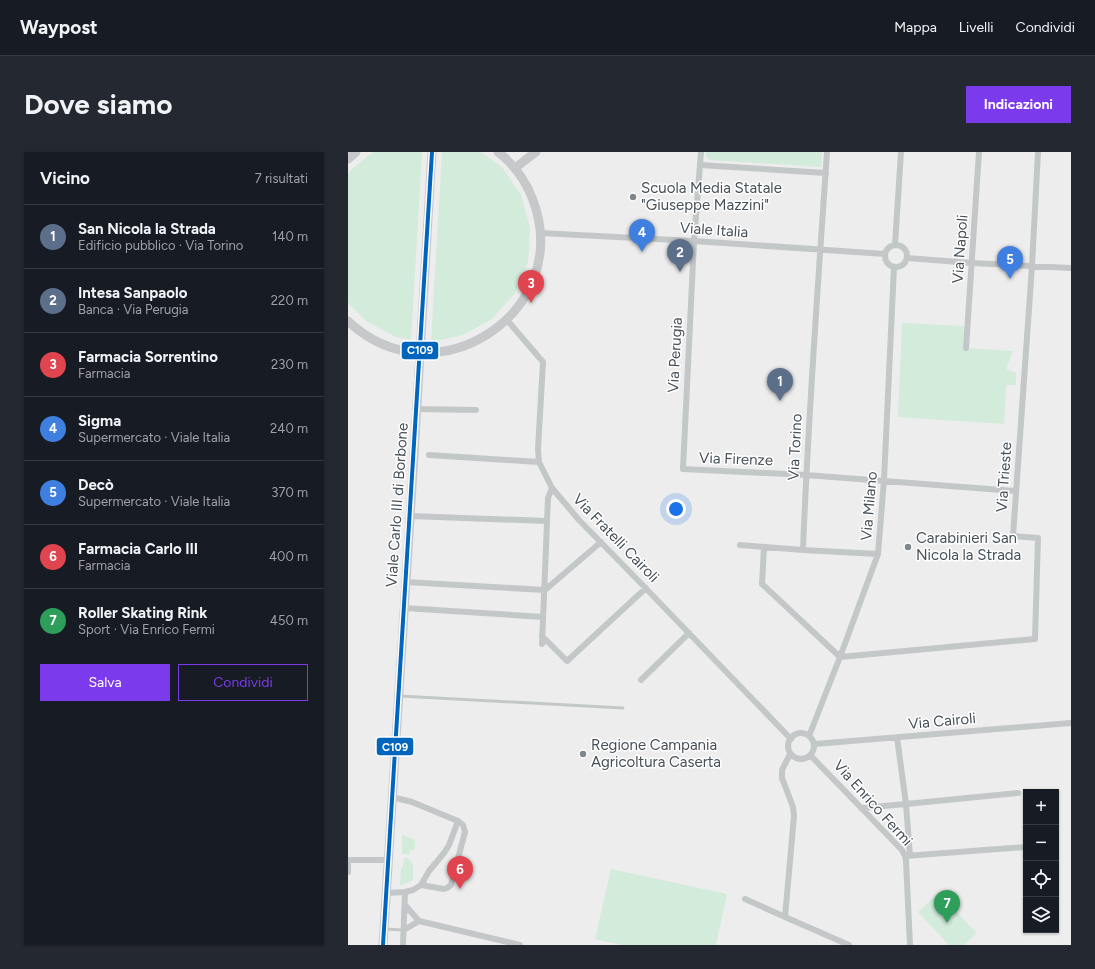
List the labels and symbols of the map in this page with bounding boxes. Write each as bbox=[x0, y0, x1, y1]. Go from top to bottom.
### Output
place label: Scuola Media Statale "Giuseppe Mazzini" bbox=[641, 179, 782, 214]
marker: Scuola Media Statale "Giuseppe Mazzini" bbox=[628, 192, 638, 202]
street label: Via Napoli bbox=[949, 214, 971, 284]
pin: 4 bbox=[629, 219, 655, 252]
street label: Viale Italia bbox=[679, 219, 749, 241]
pin: 2 bbox=[667, 239, 693, 272]
pin: 5 bbox=[997, 246, 1023, 279]
pin: 3 bbox=[518, 270, 544, 303]
street label: Via Perugia bbox=[664, 317, 686, 393]
line badge: C109 bbox=[401, 341, 439, 360]
text: C109 bbox=[407, 344, 433, 357]
pin: 1 bbox=[767, 368, 793, 401]
street label: Via Torino bbox=[784, 413, 806, 481]
street label: Viale Carlo III di Borbone bbox=[382, 422, 412, 588]
street label: Via Trieste bbox=[993, 441, 1015, 513]
street label: Via Firenze bbox=[699, 449, 773, 469]
street label: Via Milano bbox=[857, 470, 881, 541]
street label: Via Fratelli Cairoli bbox=[569, 490, 663, 586]
your location bbox=[666, 499, 686, 519]
place label: Carabinieri San Nicola la Strada bbox=[916, 529, 1021, 564]
marker: Carabinieri San Nicola la Strada bbox=[903, 542, 913, 552]
street label: Via Cairoli bbox=[907, 709, 977, 733]
place label: Regione Campania Agricoltura Caserta bbox=[591, 736, 721, 771]
line badge: C109 bbox=[376, 737, 414, 756]
text: C109 bbox=[382, 741, 408, 754]
marker: Regione Campania Agricoltura Caserta bbox=[578, 749, 588, 759]
street label: Via Enrico Fermi bbox=[830, 756, 916, 850]
pin: 6 bbox=[447, 856, 473, 889]
pin: 7 bbox=[934, 890, 960, 923]

